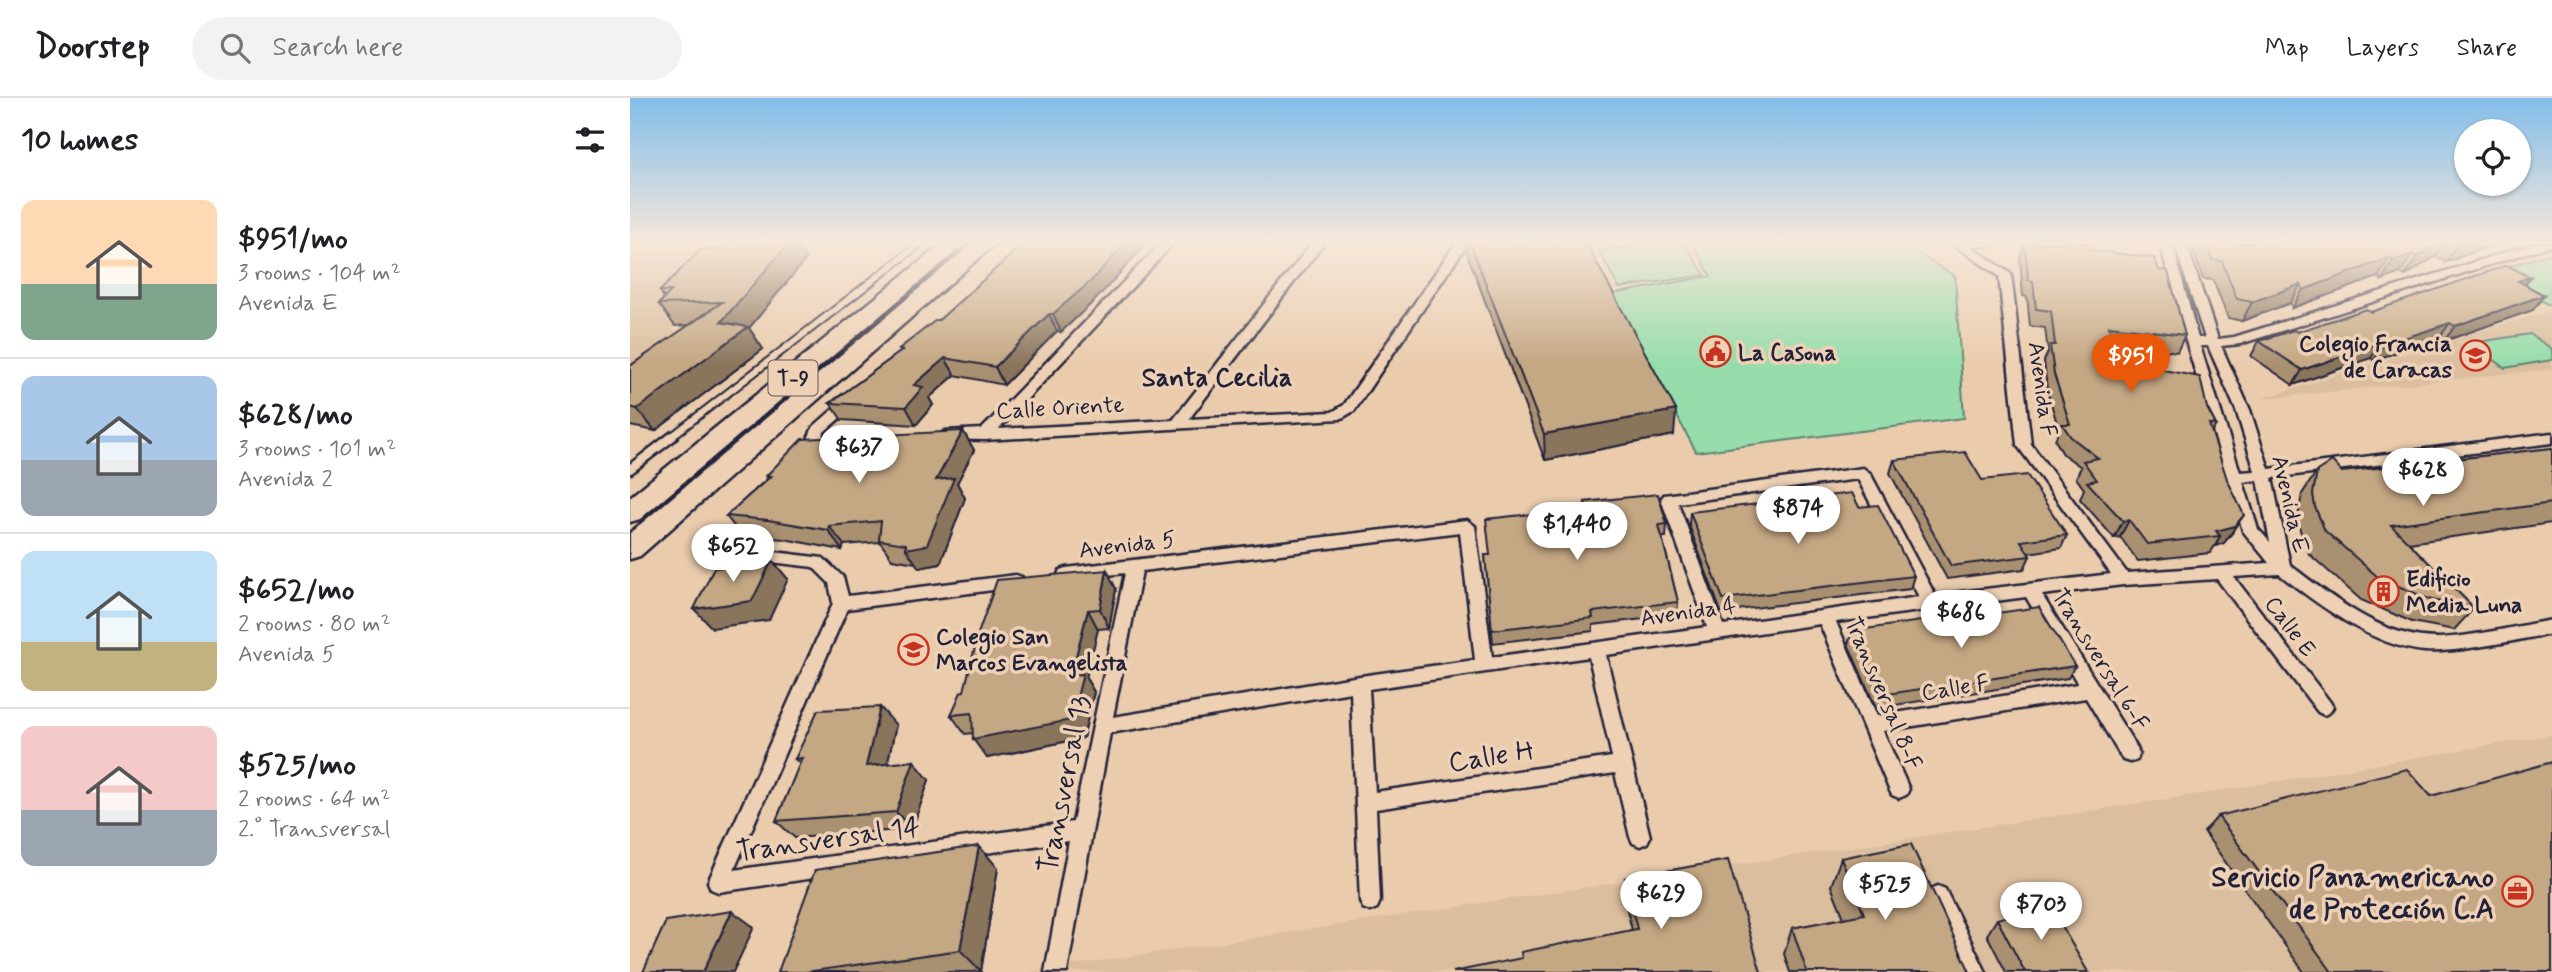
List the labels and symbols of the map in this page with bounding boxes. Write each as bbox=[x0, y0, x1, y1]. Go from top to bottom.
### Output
place label: Colegio Francia de Caracas bbox=[2299, 330, 2453, 386]
pin: $951 bbox=[2090, 334, 2172, 394]
public building icon: La Casona bbox=[1698, 335, 1732, 369]
place label: La Casona bbox=[1738, 339, 1836, 369]
school or university icon: Colegio Francia de Caracas bbox=[2458, 339, 2492, 373]
street label: Avenida F bbox=[2020, 340, 2063, 439]
road number: T-9 bbox=[768, 360, 818, 396]
district label: Santa Cecilia bbox=[1142, 362, 1292, 396]
street label: Calle Oriente bbox=[995, 391, 1125, 427]
pin: $637 bbox=[818, 426, 900, 485]
pin: $628 bbox=[2382, 448, 2464, 508]
street label: Avenida E bbox=[2263, 452, 2315, 556]
pin: $874 bbox=[1757, 486, 1839, 546]
pin: $1,440 bbox=[1520, 503, 1634, 562]
pin: $652 bbox=[692, 524, 774, 584]
street label: Avenida 5 bbox=[1077, 525, 1177, 567]
place label: Edificio Media Luna bbox=[2406, 565, 2522, 621]
building icon: Edificio Media Luna bbox=[2366, 574, 2400, 608]
street label: Transversal 6-F bbox=[2044, 583, 2155, 737]
pin: $686 bbox=[1920, 590, 2002, 650]
street label: Avenida 4 bbox=[1638, 591, 1738, 635]
street label: Calle E bbox=[2257, 591, 2322, 664]
street label: Transversal 8-F bbox=[1836, 613, 1928, 775]
place label: Colegio San Marcos Evangelista bbox=[936, 623, 1128, 679]
school or university icon: Colegio San Marcos Evangelista bbox=[896, 632, 930, 666]
street label: Calle F bbox=[1919, 669, 1991, 709]
street label: Transversal 13 bbox=[1030, 692, 1101, 876]
street label: Calle H bbox=[1446, 732, 1537, 782]
street label: Transversal 14 bbox=[734, 809, 923, 872]
place label: Servicio Panamericano de Protección C.A bbox=[2211, 860, 2494, 929]
pin: $525 bbox=[1844, 862, 1926, 922]
pin: $629 bbox=[1620, 872, 1702, 931]
office icon: Servicio Panamericano de Protección C.A bbox=[2500, 875, 2534, 909]
pin: $703 bbox=[2000, 882, 2082, 942]

